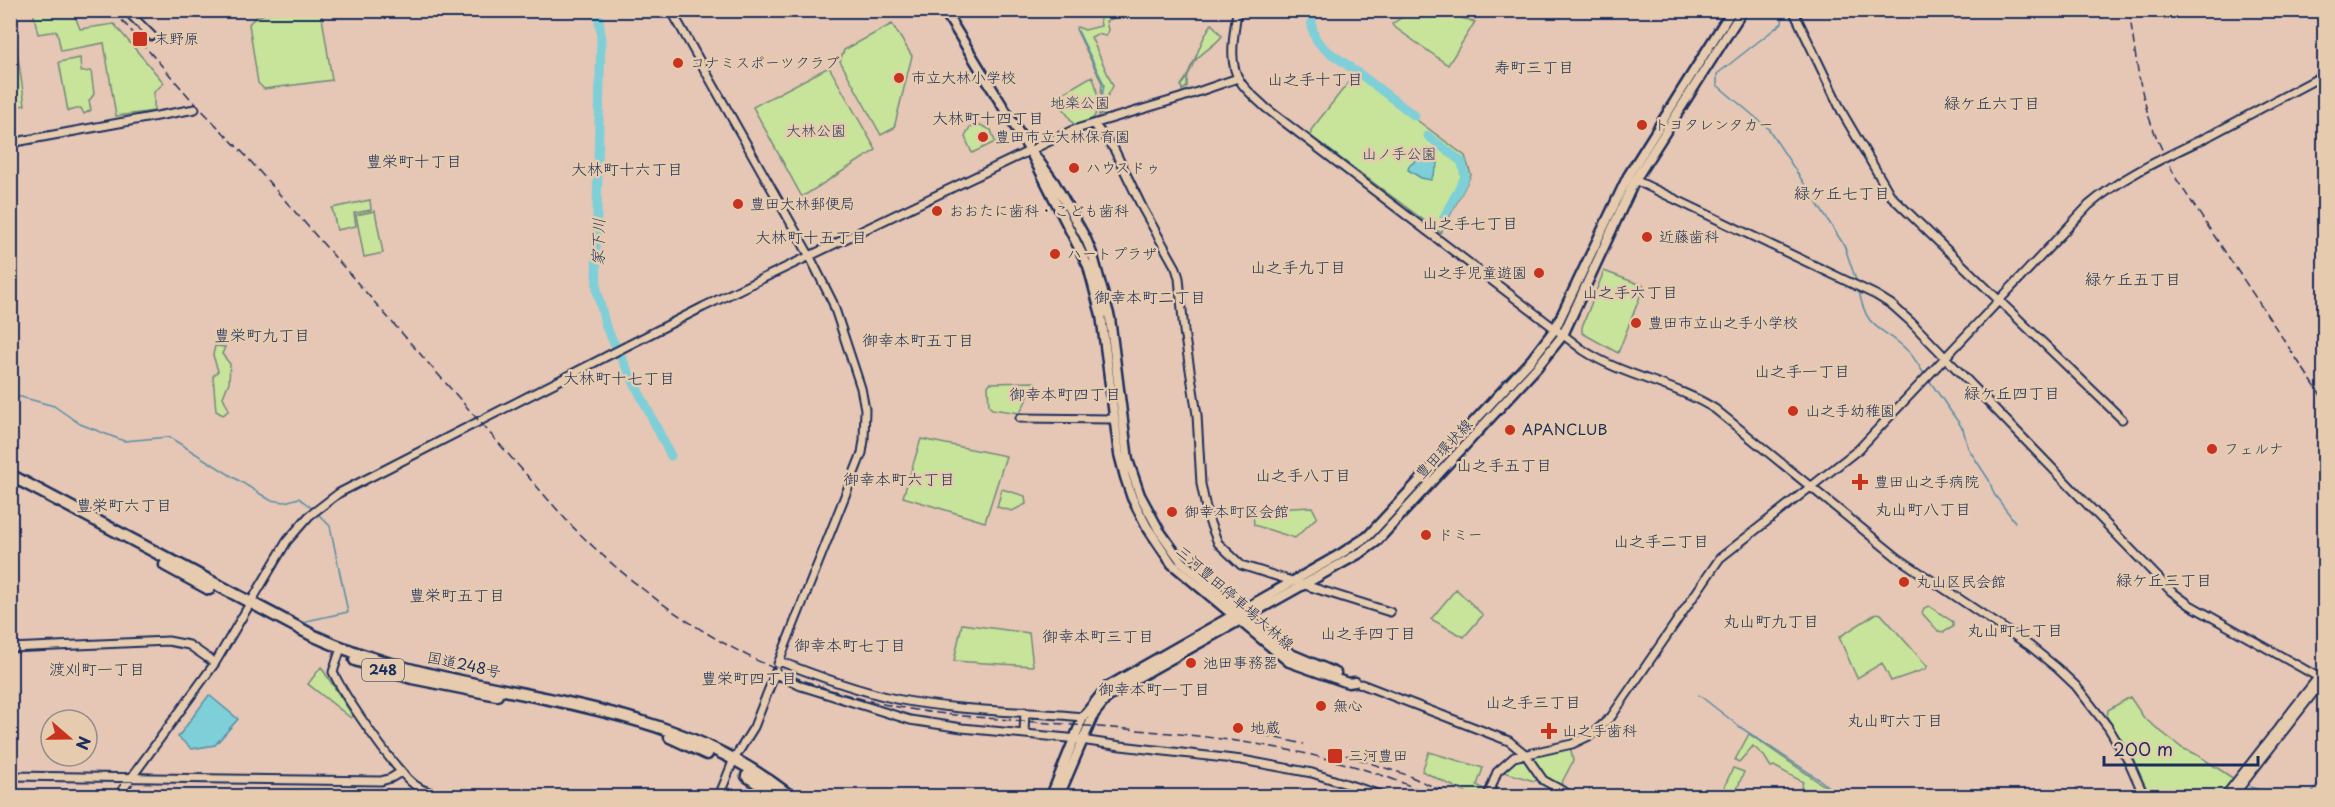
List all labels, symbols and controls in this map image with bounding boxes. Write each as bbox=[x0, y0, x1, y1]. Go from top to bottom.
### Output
place label: 末野原 bbox=[154, 26, 199, 49]
marker: 末野原 bbox=[131, 30, 149, 48]
place label: コナミスポーツクラブ bbox=[690, 50, 840, 73]
district label: 寿町三丁目 bbox=[1494, 54, 1574, 78]
marker: コナミスポーツクラブ bbox=[671, 56, 685, 70]
place label: 市立大林小学校 bbox=[911, 65, 1016, 88]
district label: 山之手十丁目 bbox=[1267, 66, 1363, 90]
marker: 市立大林小学校 bbox=[892, 71, 906, 85]
park label: 地楽公園 bbox=[1050, 90, 1110, 113]
district label: 緑ケ丘六丁目 bbox=[1944, 90, 2040, 114]
district label: 大林町十四丁目 bbox=[932, 105, 1044, 129]
place label: トヨタレンタカー bbox=[1654, 112, 1773, 135]
park label: 大林公園 bbox=[786, 118, 846, 141]
marker: トヨタレンタカー bbox=[1635, 118, 1649, 132]
place label: 豊田市立大林保育園 bbox=[995, 124, 1130, 147]
marker: 豊田市立大林保育園 bbox=[976, 130, 990, 144]
park label: 山ノ手公園 bbox=[1361, 141, 1437, 164]
district label: 豊栄町十丁目 bbox=[366, 148, 462, 172]
place label: ハウスドゥ bbox=[1086, 155, 1160, 178]
district label: 大林町十六丁目 bbox=[571, 156, 683, 180]
marker: ハウスドゥ bbox=[1067, 161, 1081, 175]
district label: 緑ケ丘七丁目 bbox=[1794, 180, 1890, 204]
place label: 豊田大林郵便局 bbox=[750, 191, 855, 214]
marker: 豊田大林郵便局 bbox=[731, 197, 745, 211]
place label: おおたに歯科・こども歯科 bbox=[949, 198, 1129, 221]
marker: おおたに歯科・こども歯科 bbox=[930, 204, 944, 218]
district label: 山之手七丁目 bbox=[1422, 210, 1518, 234]
water label: 家下川 bbox=[585, 218, 609, 266]
district label: 大林町十五丁目 bbox=[755, 224, 867, 248]
place label: 近藤歯科 bbox=[1659, 224, 1719, 247]
marker: 近藤歯科 bbox=[1640, 230, 1654, 244]
place label: ハートプラザ bbox=[1067, 241, 1157, 264]
marker: ハートプラザ bbox=[1048, 247, 1062, 261]
district label: 山之手九丁目 bbox=[1250, 254, 1346, 278]
place label: 山之手児童遊園 bbox=[1422, 260, 1527, 283]
marker: 山之手児童遊園 bbox=[1532, 266, 1546, 280]
district label: 緑ケ丘五丁目 bbox=[2085, 266, 2181, 290]
district label: 山之手六丁目 bbox=[1582, 279, 1678, 303]
district label: 御幸本町二丁目 bbox=[1094, 284, 1206, 308]
place label: 豊田市立山之手小学校 bbox=[1648, 310, 1798, 333]
marker: 豊田市立山之手小学校 bbox=[1629, 316, 1643, 330]
district label: 豊栄町九丁目 bbox=[214, 322, 310, 346]
district label: 御幸本町五丁目 bbox=[862, 327, 974, 351]
district label: 山之手一丁目 bbox=[1754, 358, 1850, 382]
district label: 大林町十七丁目 bbox=[563, 365, 675, 389]
district label: 緑ケ丘四丁目 bbox=[1964, 380, 2060, 404]
district label: 御幸本町四丁目 bbox=[1009, 381, 1121, 405]
place label: 山之手幼稚園 bbox=[1805, 398, 1895, 421]
marker: 山之手幼稚園 bbox=[1786, 404, 1800, 418]
street label: 豊田環状線 bbox=[1409, 413, 1477, 483]
place label: APANCLUB bbox=[1522, 417, 1607, 440]
marker: APANCLUB bbox=[1503, 423, 1517, 437]
place label: フェルナ bbox=[2224, 436, 2284, 459]
marker: フェルナ bbox=[2205, 442, 2219, 456]
district label: 山之手五丁目 bbox=[1456, 452, 1552, 476]
district label: 山之手八丁目 bbox=[1255, 462, 1351, 486]
district label: 御幸本町六丁目 bbox=[843, 466, 955, 490]
place label: 豊田山之手病院 bbox=[1874, 469, 1979, 492]
marker: 豊田山之手病院 bbox=[1851, 473, 1869, 491]
district label: 豊栄町六丁目 bbox=[76, 492, 172, 516]
district label: 丸山町八丁目 bbox=[1875, 496, 1971, 520]
place label: 御幸本町区会館 bbox=[1184, 499, 1289, 522]
marker: 御幸本町区会館 bbox=[1165, 505, 1179, 519]
place label: ドミー bbox=[1438, 522, 1483, 545]
marker: ドミー bbox=[1419, 528, 1433, 542]
district label: 山之手二丁目 bbox=[1613, 528, 1709, 552]
street label: 三河豊田停車場大林線 bbox=[1172, 539, 1300, 655]
district label: 緑ケ丘三丁目 bbox=[2116, 567, 2212, 591]
place label: 丸山区民会館 bbox=[1916, 569, 2006, 592]
marker: 丸山区民会館 bbox=[1897, 575, 1911, 589]
district label: 豊栄町五丁目 bbox=[409, 582, 505, 606]
district label: 丸山町九丁目 bbox=[1723, 608, 1819, 632]
district label: 丸山町七丁目 bbox=[1967, 617, 2063, 641]
district label: 山之手四丁目 bbox=[1320, 620, 1416, 644]
district label: 御幸本町三丁目 bbox=[1042, 623, 1154, 647]
district label: 御幸本町七丁目 bbox=[794, 632, 906, 656]
street label: 国道248号 bbox=[425, 645, 503, 683]
place label: 池田事務器 bbox=[1203, 650, 1278, 673]
district label: 渡刈町一丁目 bbox=[49, 656, 145, 680]
marker: 池田事務器 bbox=[1184, 656, 1198, 670]
road number: 248 bbox=[362, 659, 404, 681]
district label: 豊栄町四丁目 bbox=[701, 665, 797, 689]
district label: 御幸本町一丁目 bbox=[1098, 676, 1210, 700]
district label: 山之手三丁目 bbox=[1485, 689, 1581, 713]
place label: 無心 bbox=[1333, 693, 1363, 716]
marker: 無心 bbox=[1314, 699, 1328, 713]
district label: 丸山町六丁目 bbox=[1847, 707, 1943, 731]
north arrow bbox=[39, 708, 99, 768]
place label: 地蔵 bbox=[1250, 715, 1280, 738]
place label: 山之手歯科 bbox=[1562, 718, 1637, 741]
marker: 地蔵 bbox=[1231, 721, 1245, 735]
marker: 山之手歯科 bbox=[1540, 722, 1558, 740]
scale bar bbox=[2104, 729, 2258, 767]
text: N bbox=[71, 733, 97, 754]
text: 200 m bbox=[2113, 735, 2173, 762]
place label: 三河豊田 bbox=[1348, 743, 1408, 766]
marker: 三河豊田 bbox=[1326, 747, 1344, 765]

